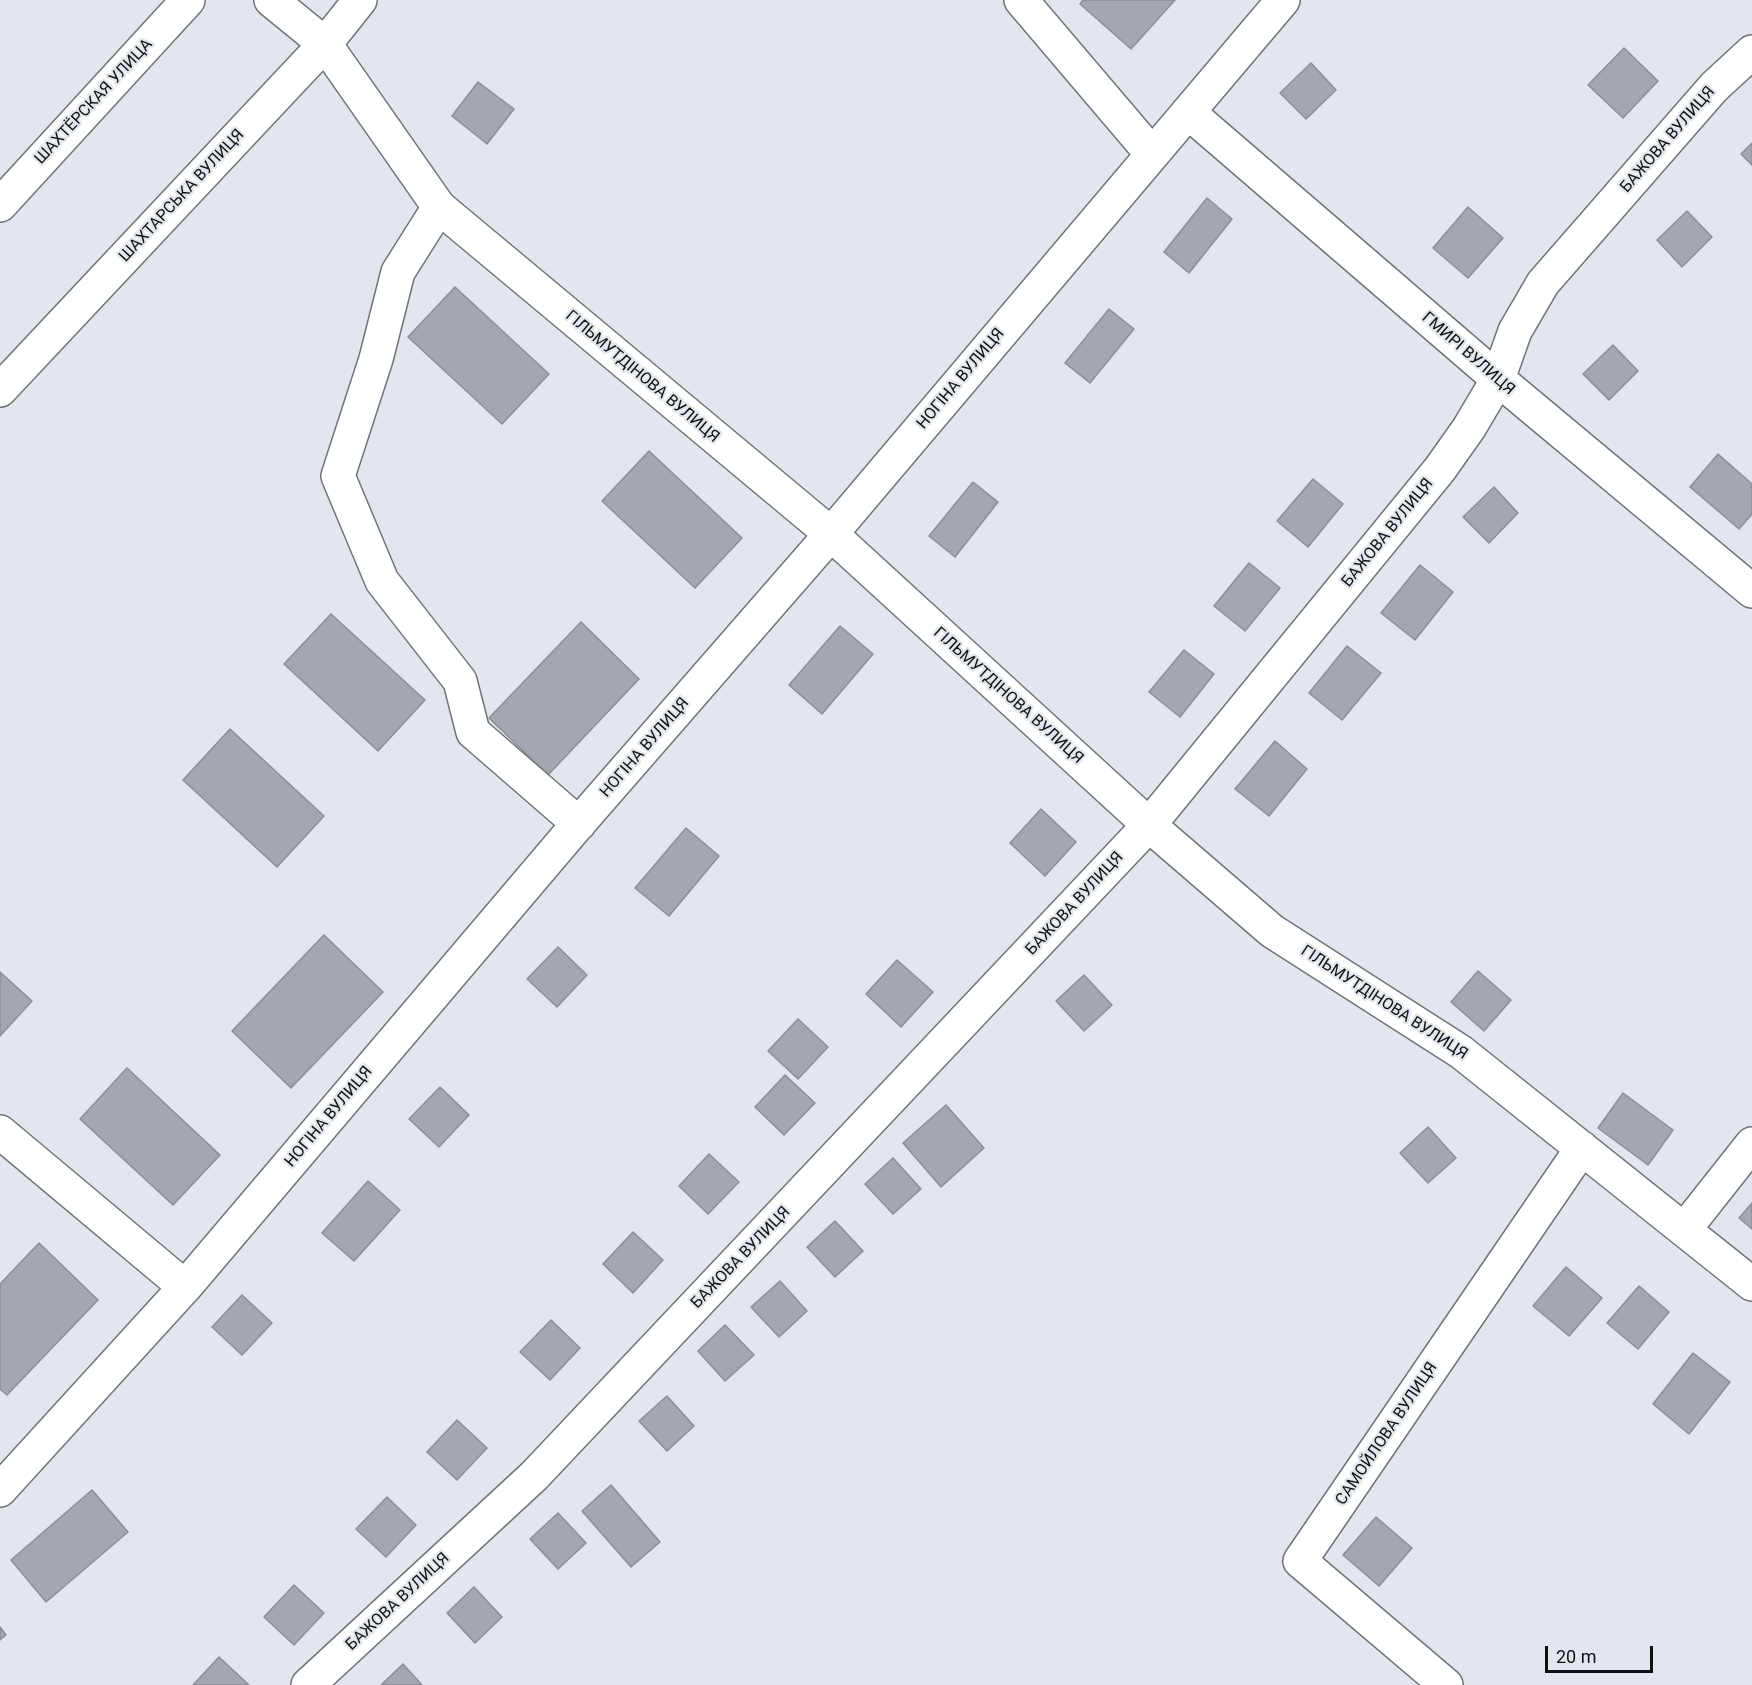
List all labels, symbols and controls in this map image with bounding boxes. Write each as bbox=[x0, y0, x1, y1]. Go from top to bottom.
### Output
street label: ШАХТЁРСКАЯ УЛИЦА bbox=[31, 35, 157, 169]
street label: БАЖОВА ВУЛИЦЯ bbox=[1617, 83, 1719, 197]
street label: ШАХТАРСЬКА ВУЛИЦЯ bbox=[116, 126, 248, 266]
street label: ГІЛЬМУТДІНОВА ВУЛИЦЯ bbox=[561, 307, 723, 447]
street label: ГМИРІ ВУЛИЦЯ bbox=[1418, 308, 1518, 400]
street label: НОГІНА ВУЛИЦЯ bbox=[913, 325, 1009, 433]
street label: БАЖОВА ВУЛИЦЯ bbox=[1338, 475, 1438, 591]
street label: ГІЛЬМУТДІНОВА ВУЛИЦЯ bbox=[929, 624, 1087, 768]
street label: НОГІНА ВУЛИЦЯ bbox=[596, 694, 694, 802]
street label: БАЖОВА ВУЛИЦЯ bbox=[1022, 848, 1128, 960]
street label: ГІЛЬМУТДІНОВА ВУЛИЦЯ bbox=[1297, 942, 1471, 1064]
street label: НОГІНА ВУЛИЦЯ bbox=[281, 1063, 377, 1171]
street label: БАЖОВА ВУЛИЦЯ bbox=[687, 1203, 795, 1313]
street label: САМОЙЛОВА ВУЛИЦЯ bbox=[1332, 1359, 1442, 1509]
street label: БАЖОВА ВУЛИЦЯ bbox=[342, 1549, 454, 1655]
scale bar bbox=[1548, 1634, 1656, 1672]
text: 20 m bbox=[1556, 1646, 1596, 1667]

